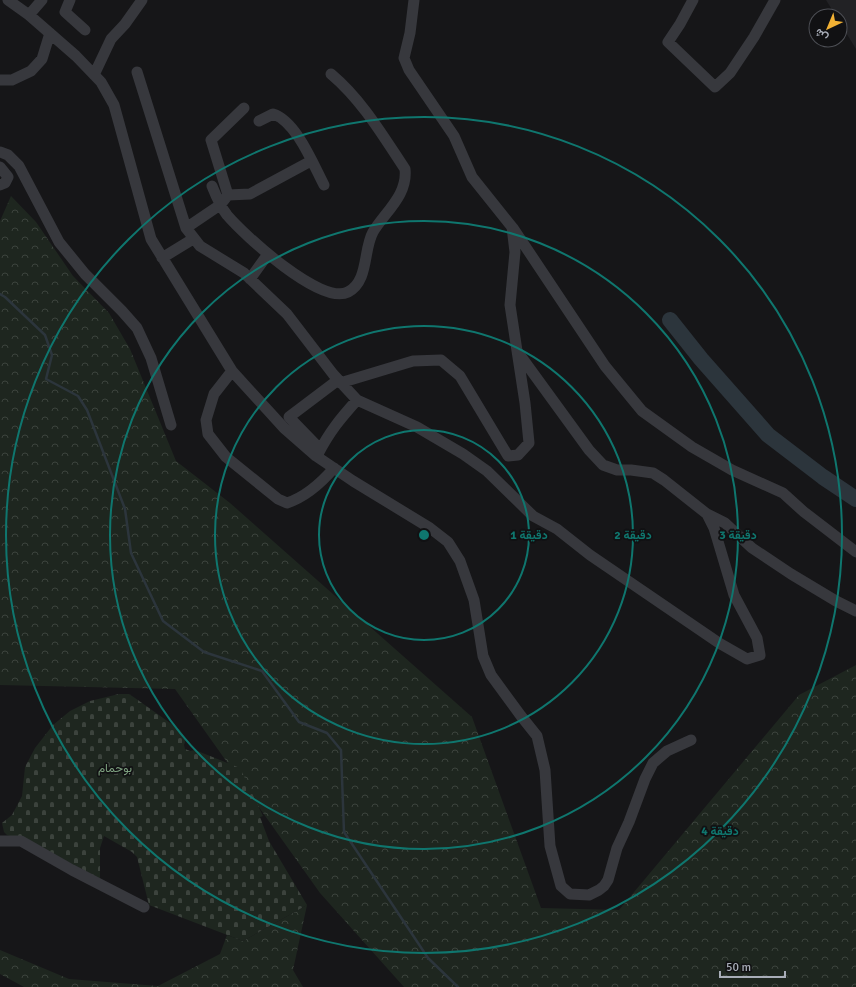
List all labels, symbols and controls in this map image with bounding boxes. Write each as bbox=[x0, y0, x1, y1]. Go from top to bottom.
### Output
north arrow bbox=[808, 8, 848, 48]
text: ش bbox=[812, 26, 831, 44]
centre of rings bbox=[417, 528, 431, 542]
text: 1 دقيقة bbox=[510, 528, 548, 543]
text: 2 دقيقة bbox=[614, 528, 652, 543]
text: 3 دقيقة bbox=[719, 528, 757, 543]
park label: بوحمام bbox=[98, 761, 132, 776]
text: 4 دقيقة bbox=[701, 824, 739, 839]
scale bar bbox=[720, 953, 785, 979]
text: 50 m bbox=[726, 960, 751, 975]

